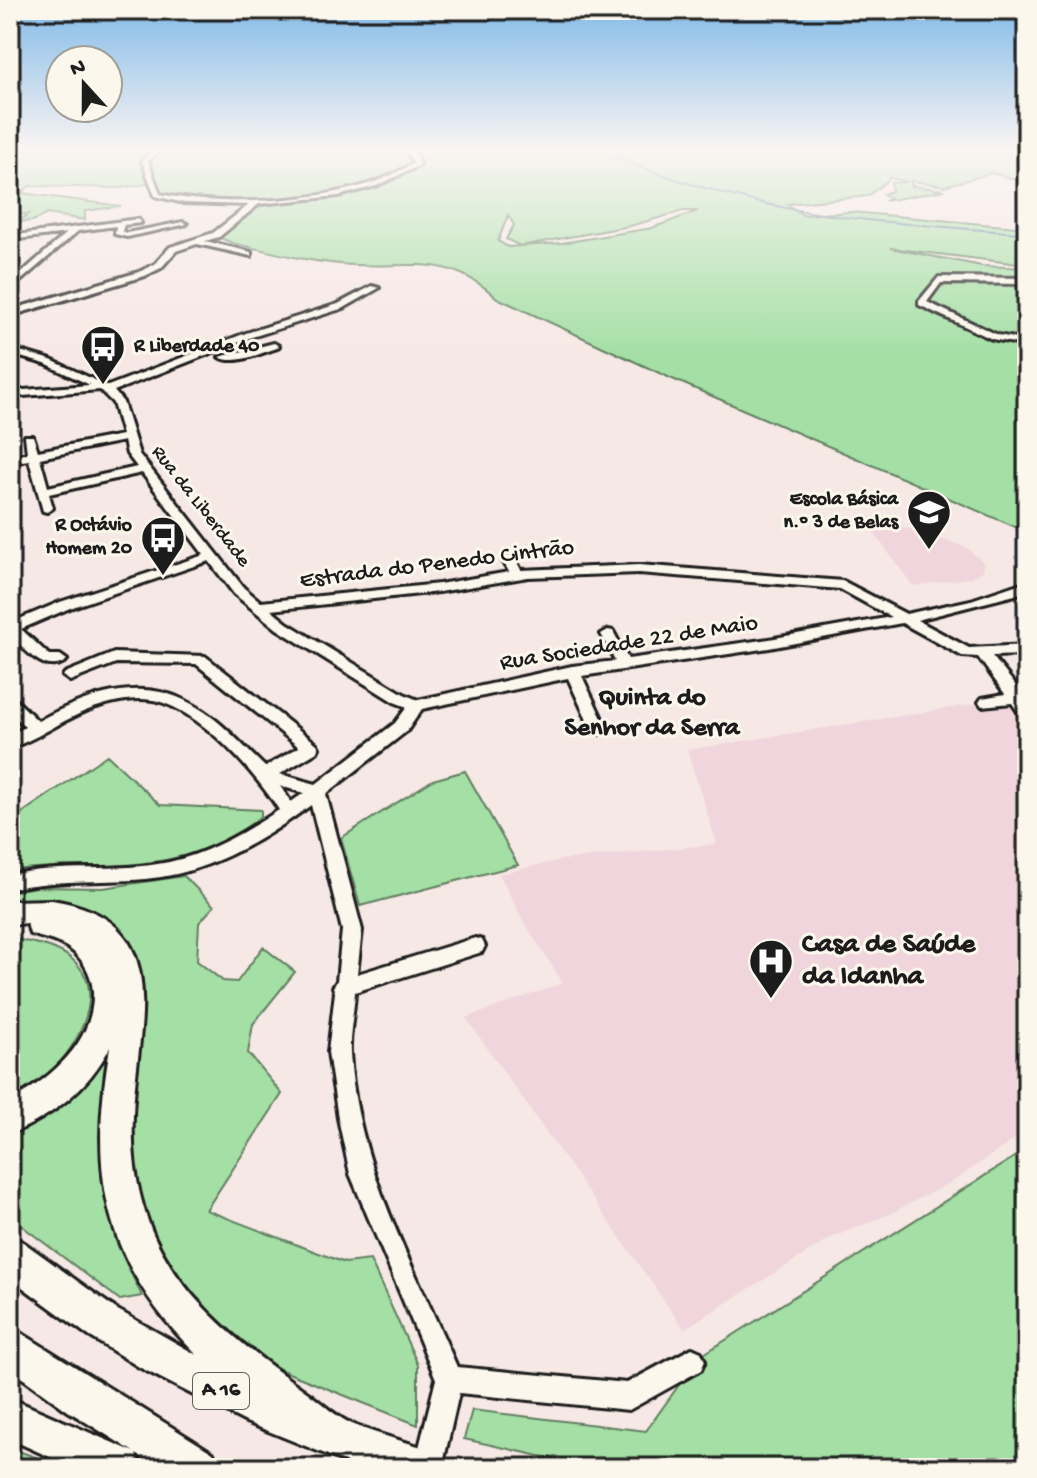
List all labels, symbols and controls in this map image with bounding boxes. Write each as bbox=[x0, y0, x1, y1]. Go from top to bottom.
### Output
north arrow bbox=[44, 44, 124, 124]
text: N bbox=[67, 54, 90, 84]
bus stop icon: R Liberdade 40 bbox=[79, 323, 127, 386]
place label: R Liberdade 40 bbox=[133, 336, 260, 359]
street label: Rua da Liberdade bbox=[145, 442, 255, 573]
school or university icon: Escola Básica n.º 3 de Belas bbox=[905, 488, 953, 551]
place label: Escola Básica n.º 3 de Belas bbox=[783, 489, 900, 535]
bus stop icon: R Octávio Homem 20 bbox=[139, 514, 187, 577]
place label: R Octávio Homem 20 bbox=[46, 515, 133, 561]
street label: Estrada do Penedo Cintrão bbox=[298, 534, 576, 596]
street label: Rua Sociedade 22 de Maio bbox=[498, 609, 760, 679]
district label: Quinta do Senhor da Serra bbox=[565, 684, 741, 745]
place label: Casa de Saúde da Idanha bbox=[802, 929, 977, 994]
hospital icon: Casa de Saúde da Idanha bbox=[747, 937, 795, 1000]
road number: A 16 bbox=[193, 1373, 249, 1409]

